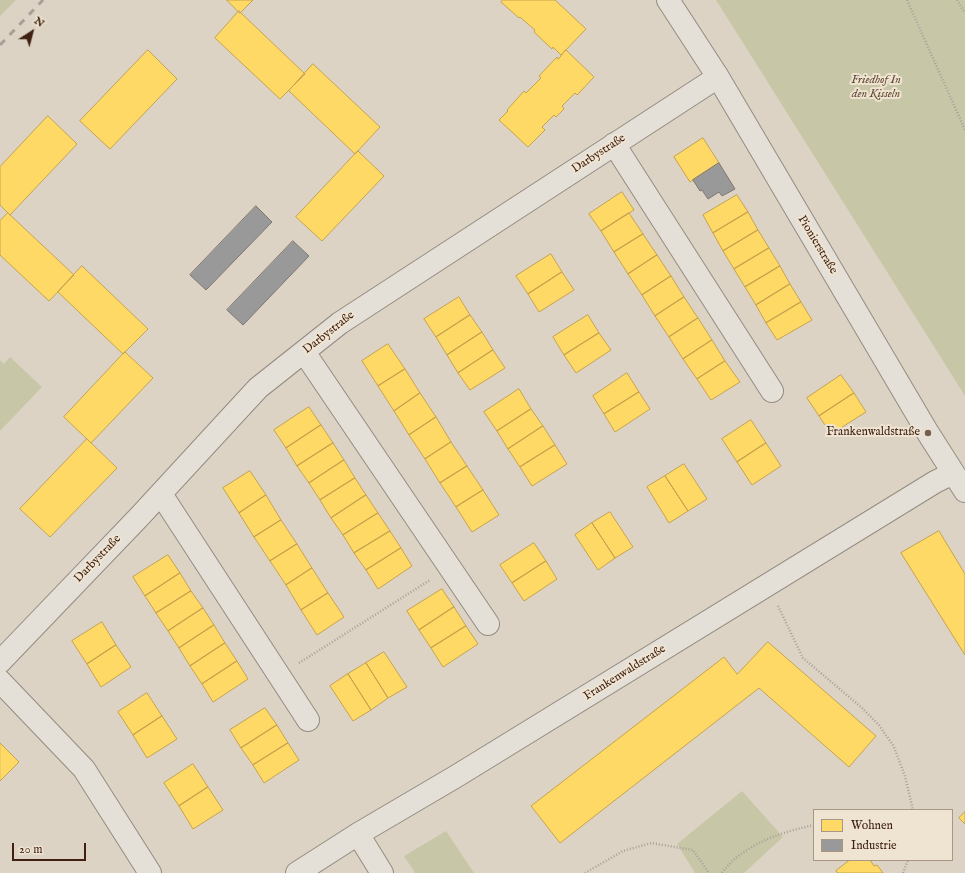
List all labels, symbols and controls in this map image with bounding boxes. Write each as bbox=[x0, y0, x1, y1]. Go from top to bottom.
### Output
north arrow bbox=[12, 12, 52, 52]
text: N bbox=[31, 14, 47, 31]
park label: Friedhof In den Kisseln bbox=[851, 74, 901, 102]
street label: Darbystraße bbox=[569, 131, 629, 177]
street label: Pionierstraße bbox=[794, 213, 840, 277]
street label: Darbystraße bbox=[301, 309, 357, 357]
place label: Frankenwaldstraße bbox=[826, 426, 920, 440]
marker: Frankenwaldstraße bbox=[923, 428, 933, 438]
street label: Darbystraße bbox=[72, 532, 124, 586]
street label: Frankenwaldstraße bbox=[581, 642, 669, 704]
legend bbox=[813, 809, 953, 861]
text: Wohnen bbox=[851, 818, 893, 833]
scale bar bbox=[14, 835, 88, 861]
text: Industrie bbox=[851, 838, 897, 853]
text: 20 m bbox=[19, 842, 42, 857]

